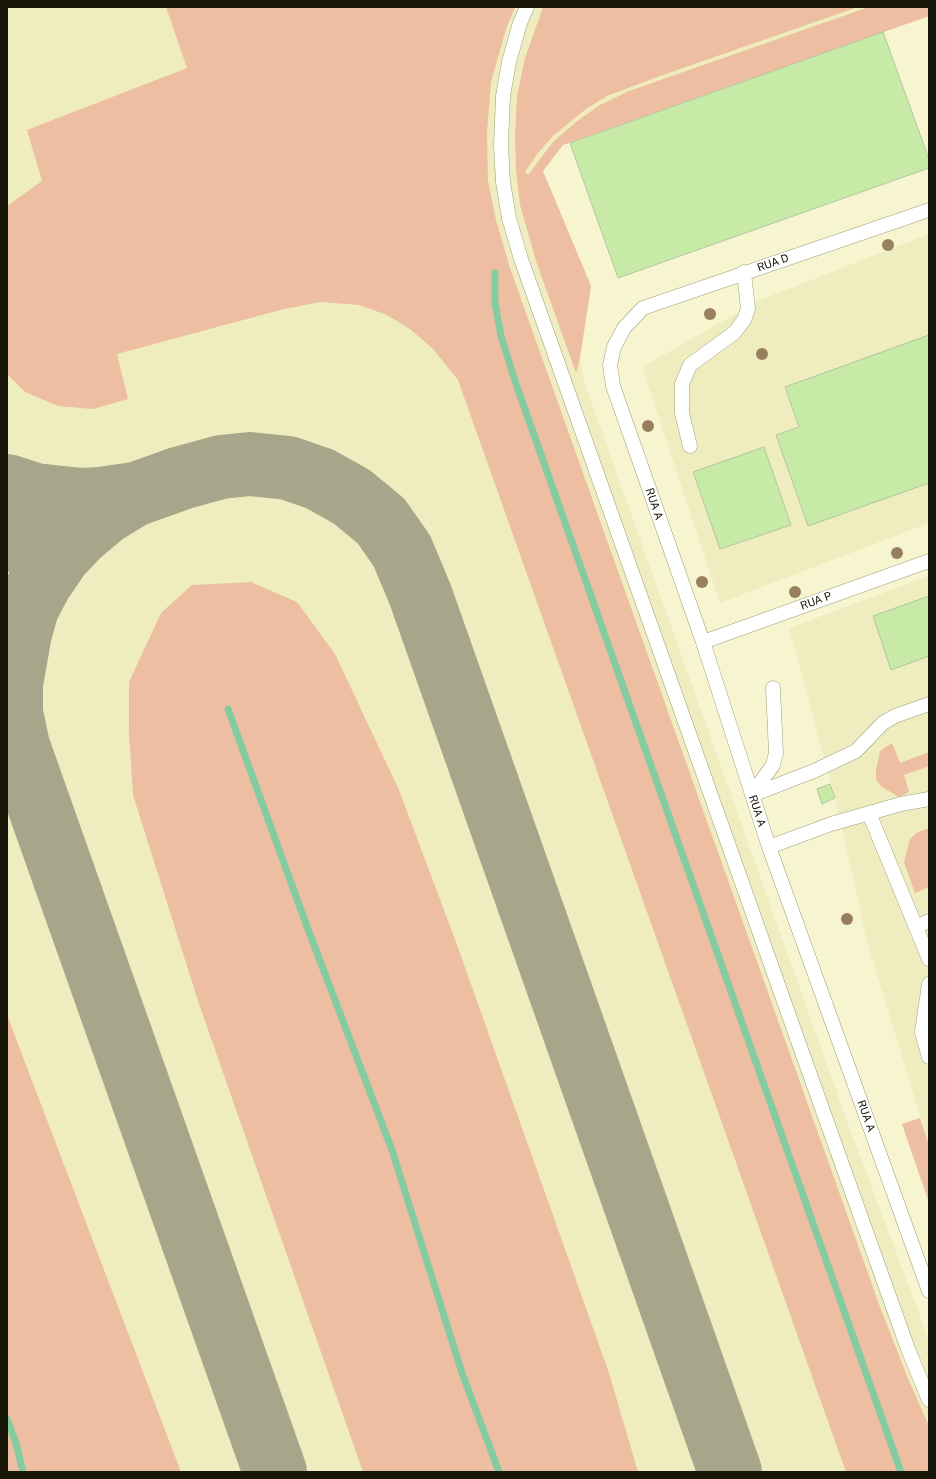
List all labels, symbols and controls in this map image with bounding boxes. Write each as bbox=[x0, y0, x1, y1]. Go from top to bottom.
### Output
street label: RUA D bbox=[755, 251, 791, 275]
street label: RUA A bbox=[642, 486, 666, 522]
street label: RUA P bbox=[799, 589, 833, 613]
street label: RUA A bbox=[746, 793, 768, 829]
street label: RUA A bbox=[854, 1098, 878, 1134]

